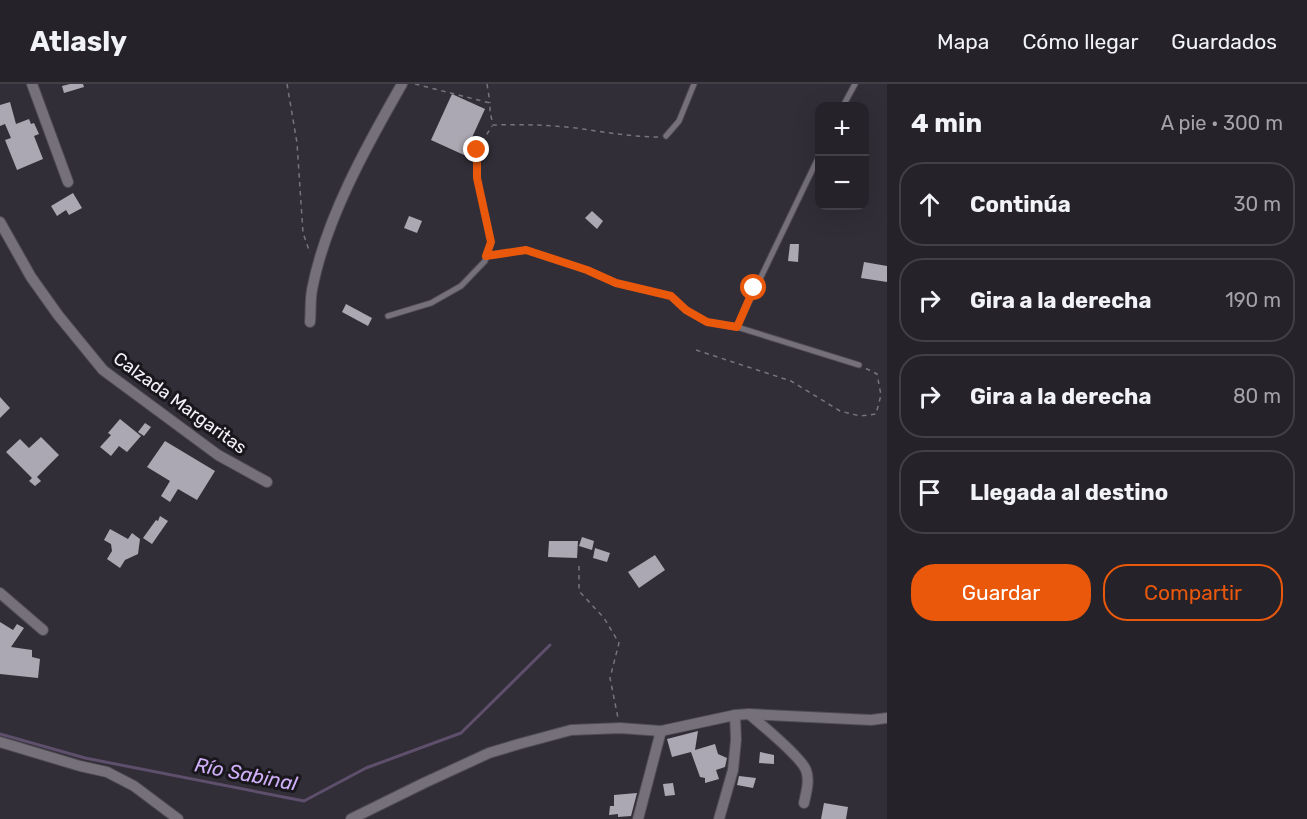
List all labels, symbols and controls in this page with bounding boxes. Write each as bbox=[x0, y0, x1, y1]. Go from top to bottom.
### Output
text: Atlasly bbox=[30, 25, 127, 58]
text: Mapa bbox=[937, 29, 989, 54]
text: Cómo llegar bbox=[1022, 29, 1138, 54]
text: Guardados bbox=[1171, 29, 1277, 54]
map controls bbox=[815, 102, 869, 210]
button: + bbox=[815, 102, 869, 156]
text: 4 min bbox=[911, 108, 982, 139]
text: A pie · 300 m bbox=[1161, 111, 1283, 135]
route end bbox=[463, 136, 489, 162]
button: − bbox=[815, 156, 869, 210]
icon: ahead bbox=[913, 188, 946, 221]
text: Continúa bbox=[970, 191, 1071, 218]
text: 30 m bbox=[1234, 192, 1281, 216]
route start bbox=[740, 274, 766, 300]
icon: right bbox=[913, 284, 946, 317]
text: Gira a la derecha bbox=[970, 287, 1151, 314]
text: 190 m bbox=[1225, 288, 1281, 312]
street label: Calzada Margaritas bbox=[109, 347, 251, 459]
icon: right bbox=[913, 380, 946, 413]
text: Gira a la derecha bbox=[970, 383, 1151, 410]
text: 80 m bbox=[1233, 384, 1281, 408]
icon: arrive bbox=[913, 476, 946, 509]
text: Llegada al destino bbox=[970, 479, 1168, 506]
button: Guardar bbox=[911, 564, 1091, 621]
button: Compartir bbox=[1103, 564, 1283, 621]
water label: Río Sabinal bbox=[193, 752, 300, 796]

